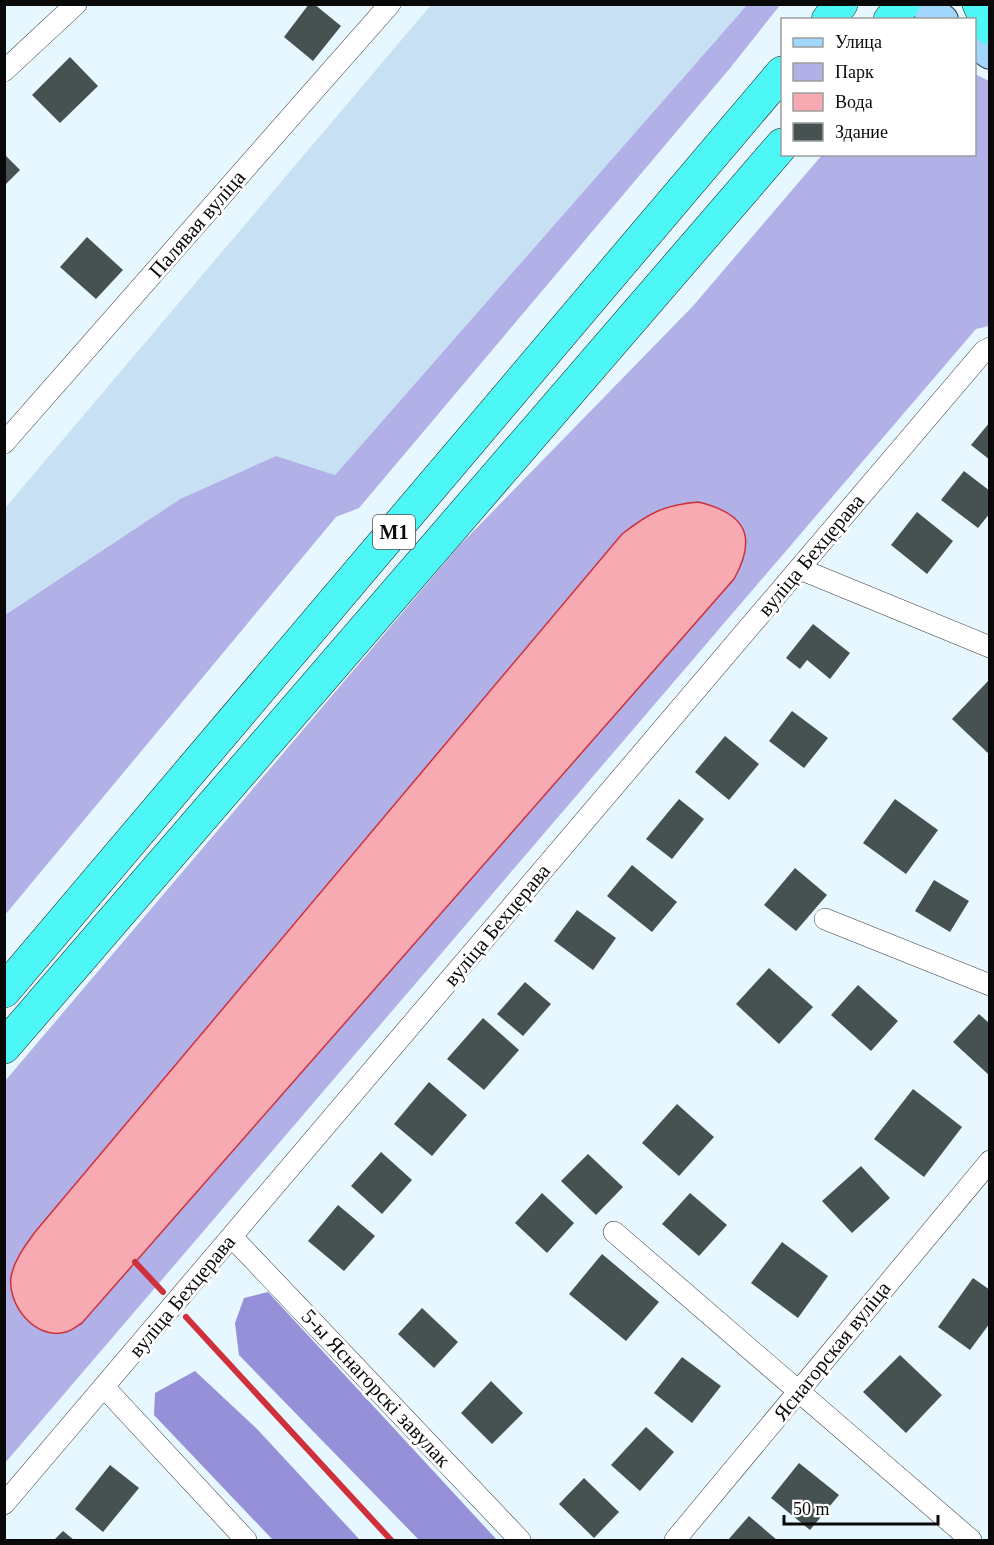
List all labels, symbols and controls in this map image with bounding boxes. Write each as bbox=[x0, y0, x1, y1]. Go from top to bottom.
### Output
legend bbox=[781, 18, 976, 156]
text: Улица bbox=[835, 32, 882, 52]
text: Парк bbox=[835, 62, 874, 82]
text: Вода bbox=[835, 92, 873, 112]
text: Здание bbox=[835, 122, 888, 142]
street label: Палявая вуліца bbox=[144, 165, 251, 283]
street label: вуліца Бехцерава bbox=[753, 489, 869, 621]
road number: М1 bbox=[373, 515, 415, 549]
street label: вуліца Бехцерава bbox=[439, 859, 555, 991]
street label: вуліца Бехцерава bbox=[124, 1230, 240, 1362]
street label: Яснагорская вуліца bbox=[769, 1276, 896, 1425]
street label: 5-ы Яснагорскі завулак bbox=[297, 1304, 456, 1472]
scale bar bbox=[784, 1488, 938, 1526]
text: 50 m bbox=[793, 1499, 830, 1519]

